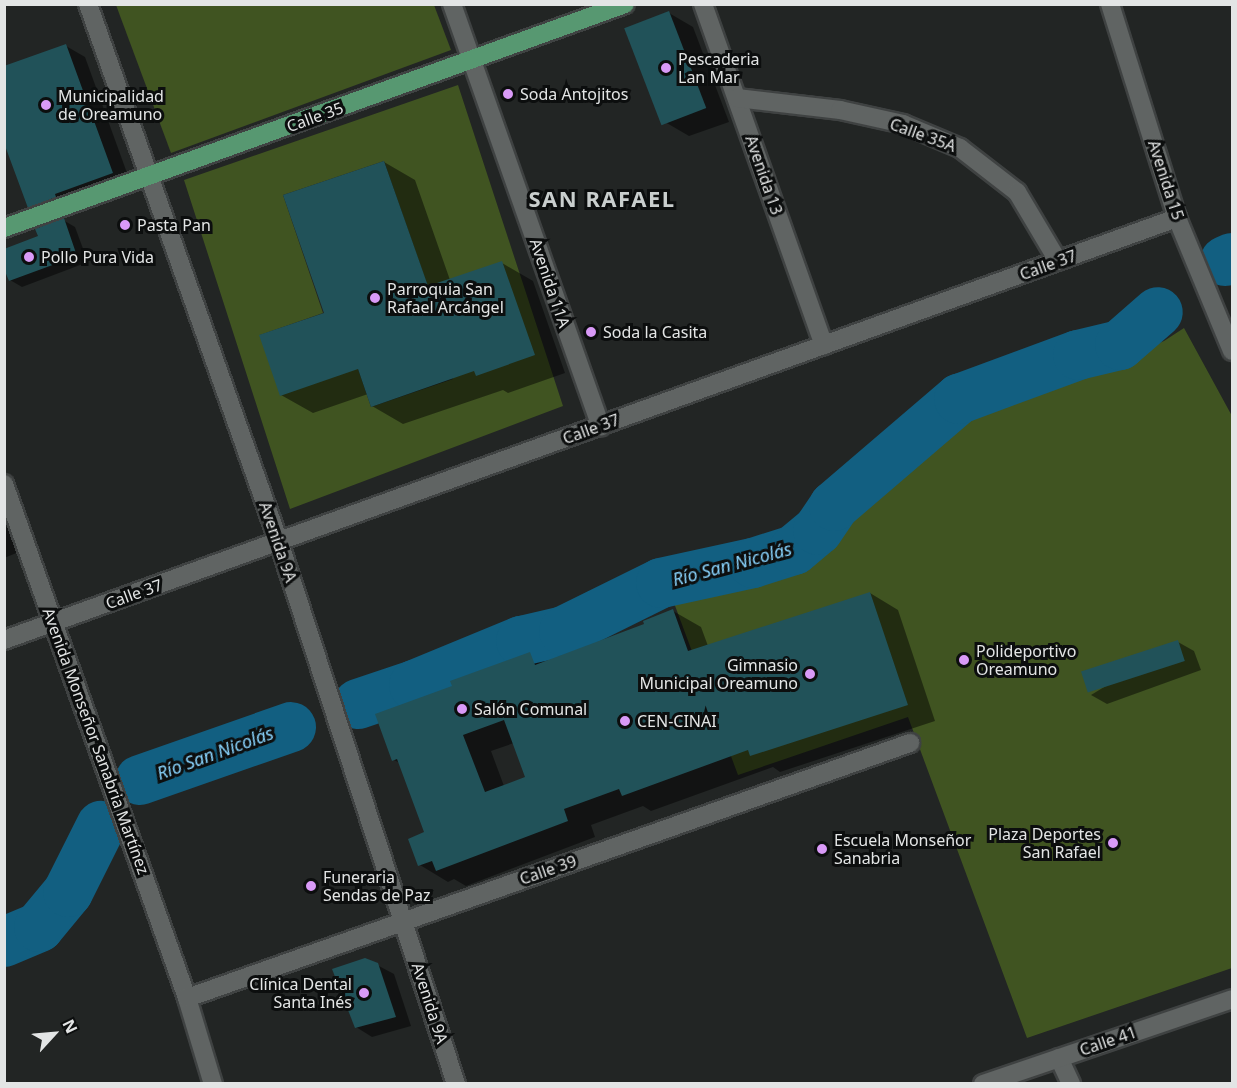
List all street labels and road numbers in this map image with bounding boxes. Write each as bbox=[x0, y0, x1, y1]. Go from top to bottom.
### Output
street label: Calle 35 bbox=[284, 98, 346, 136]
street label: Calle 35A bbox=[887, 114, 959, 156]
street label: Avenida 13 bbox=[741, 133, 787, 217]
street label: Avenida 15 bbox=[1144, 138, 1188, 222]
street label: Avenida 11A bbox=[526, 236, 574, 330]
street label: Calle 37 bbox=[1017, 246, 1079, 284]
street label: Calle 37 bbox=[560, 410, 622, 448]
street label: Avenida 9A bbox=[255, 499, 301, 585]
street label: Calle 37 bbox=[103, 575, 165, 613]
street label: Avenida Monseñor Sanabria Martínez bbox=[39, 605, 153, 877]
street label: Calle 39 bbox=[517, 851, 579, 889]
street label: Avenida 9A bbox=[408, 960, 452, 1046]
street label: Calle 41 bbox=[1077, 1022, 1139, 1060]

